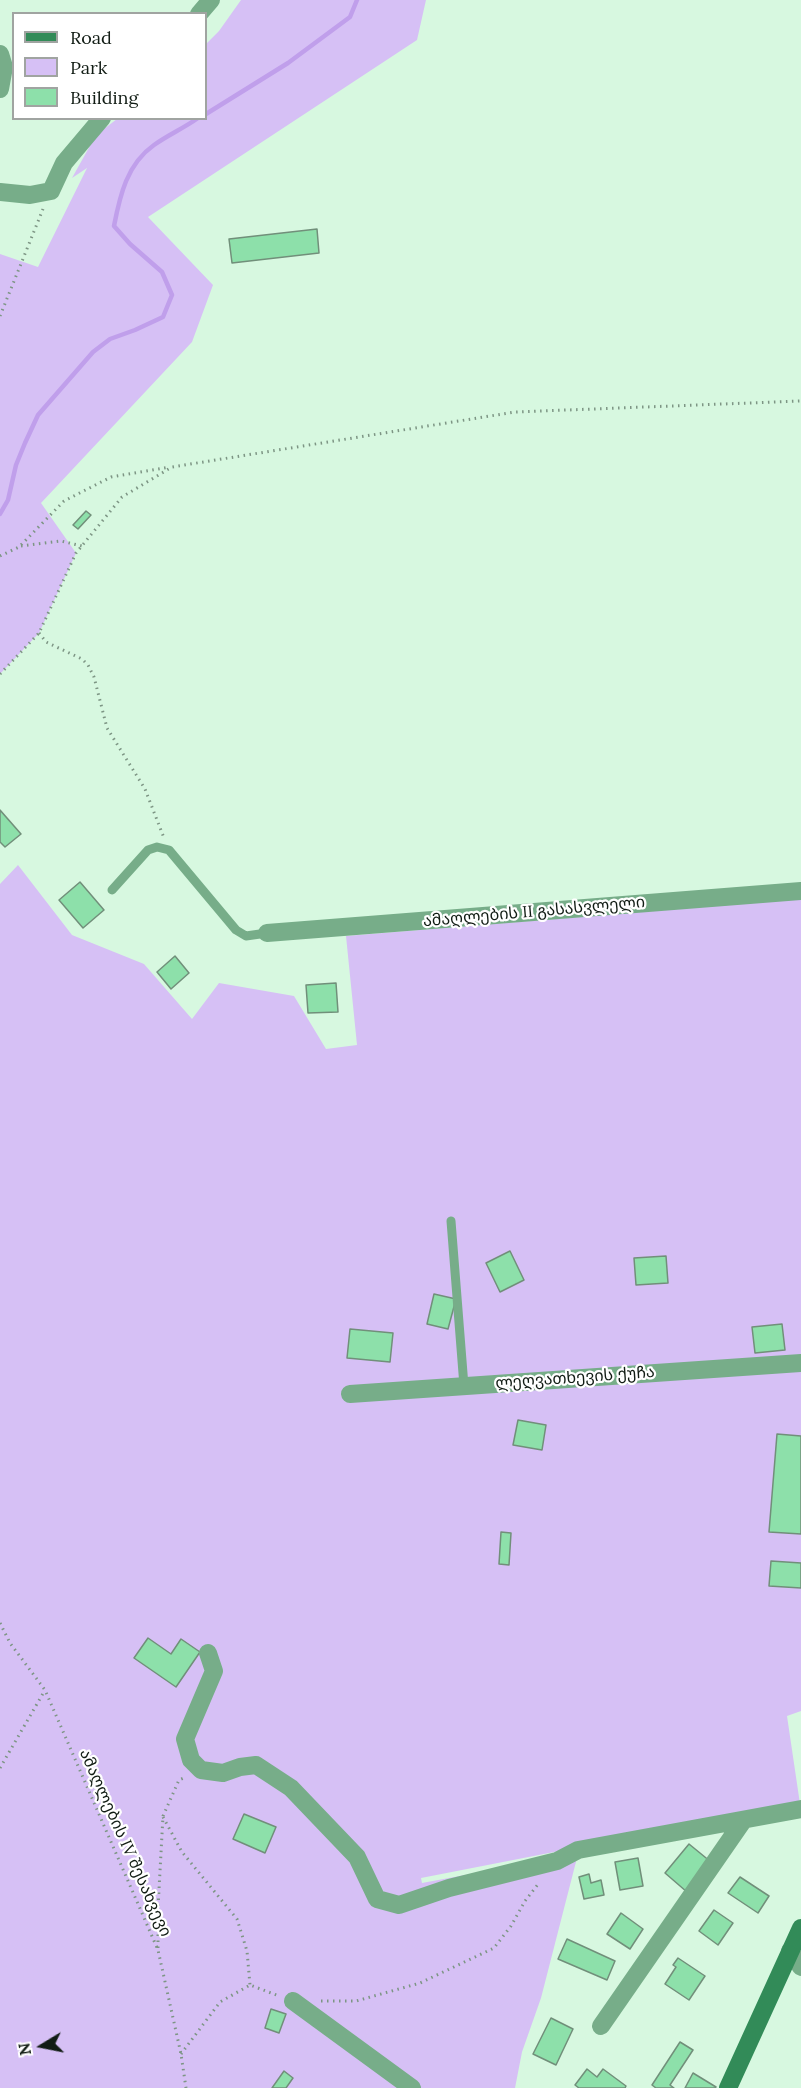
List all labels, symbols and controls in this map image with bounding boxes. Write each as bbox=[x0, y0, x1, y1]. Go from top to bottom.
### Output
legend bbox=[12, 12, 207, 120]
text: Road bbox=[70, 26, 112, 49]
text: Park bbox=[70, 56, 107, 79]
text: Building bbox=[70, 86, 138, 109]
street label: ამაღლების II გასასვლელი bbox=[422, 893, 646, 931]
street label: ლეღვათხევის ქუჩა bbox=[495, 1363, 655, 1393]
street label: ამაღლების IV შესახვევი bbox=[75, 1746, 175, 1940]
north arrow bbox=[12, 2016, 72, 2076]
text: N bbox=[13, 2041, 35, 2057]

